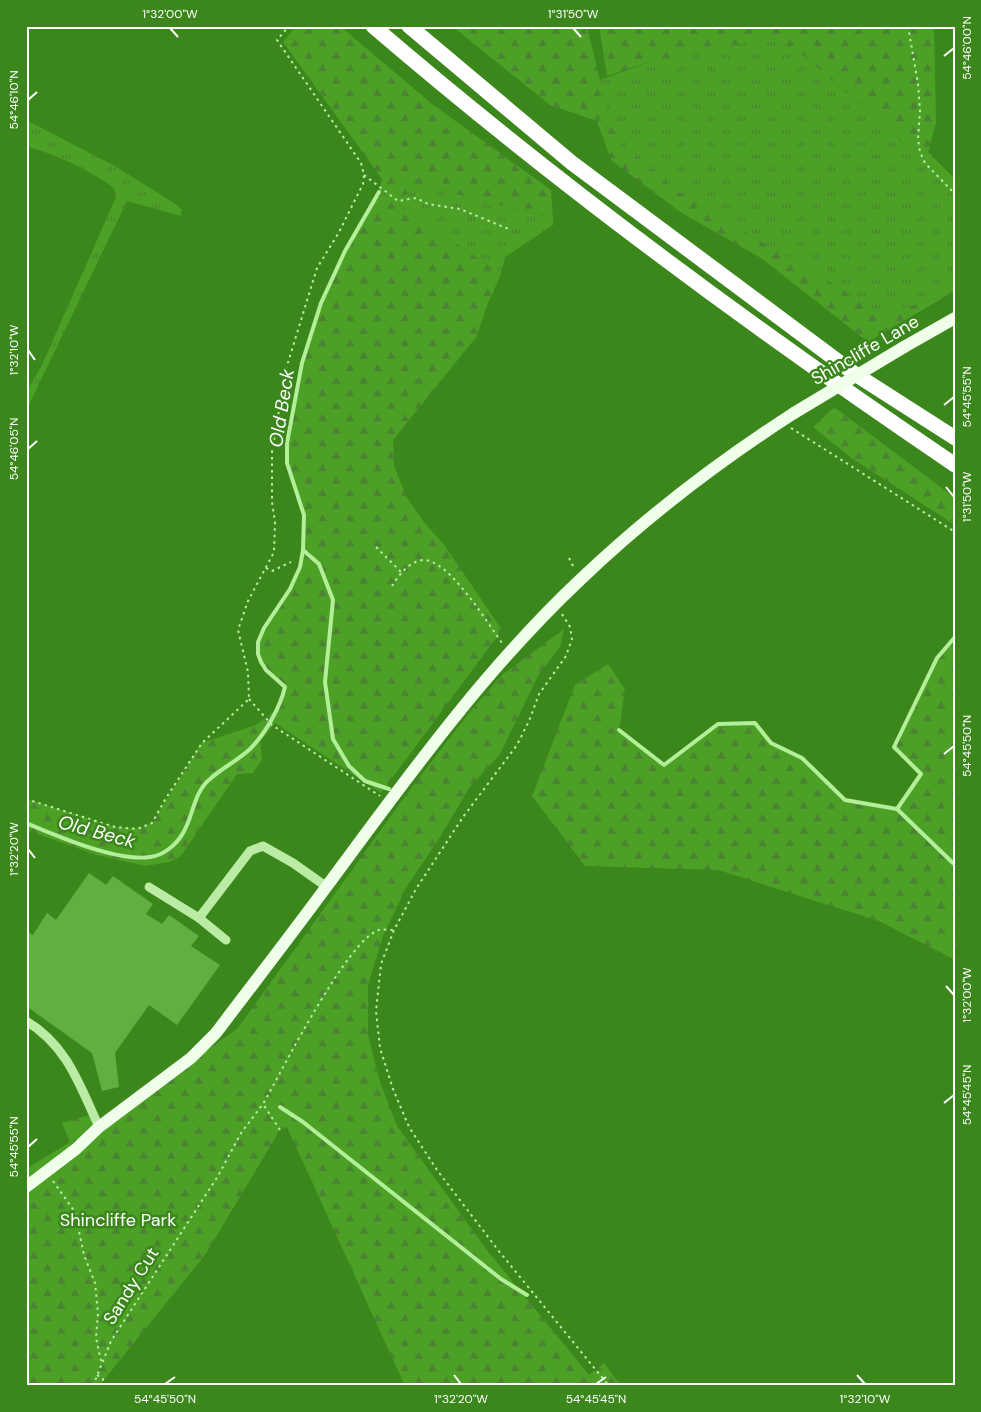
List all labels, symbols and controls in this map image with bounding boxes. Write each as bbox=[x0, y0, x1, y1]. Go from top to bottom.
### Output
text: 1°32'00"W bbox=[142, 6, 198, 22]
text: 1°31'50"W bbox=[548, 6, 599, 22]
text: 54°46'00"N bbox=[959, 16, 975, 80]
text: 54°46'10"N bbox=[6, 70, 22, 130]
street label: Shincliffe Lane bbox=[807, 309, 923, 391]
text: 1°32'10"W bbox=[6, 324, 22, 375]
water label: Old Beck bbox=[263, 367, 300, 449]
text: 54°45'55"N bbox=[959, 367, 975, 427]
text: 54°46'05"N bbox=[6, 418, 22, 480]
text: 1°31'50"W bbox=[959, 471, 975, 522]
text: 54°45'50"N bbox=[959, 715, 975, 777]
water label: Old Beck bbox=[55, 809, 139, 854]
text: 1°32'20"W bbox=[6, 822, 22, 876]
text: 1°32'00"W bbox=[959, 967, 975, 1023]
text: 54°45'45"N bbox=[959, 1065, 975, 1125]
text: 54°45'55"N bbox=[6, 1117, 22, 1177]
park label: Shincliffe Park bbox=[60, 1208, 176, 1232]
street label: Sandy Cut bbox=[98, 1243, 164, 1329]
text: 54°45'50"N bbox=[134, 1391, 196, 1407]
text: 1°32'20"W bbox=[434, 1391, 488, 1407]
text: 54°45'45"N bbox=[566, 1391, 626, 1407]
text: 1°32'10"W bbox=[840, 1391, 891, 1407]

